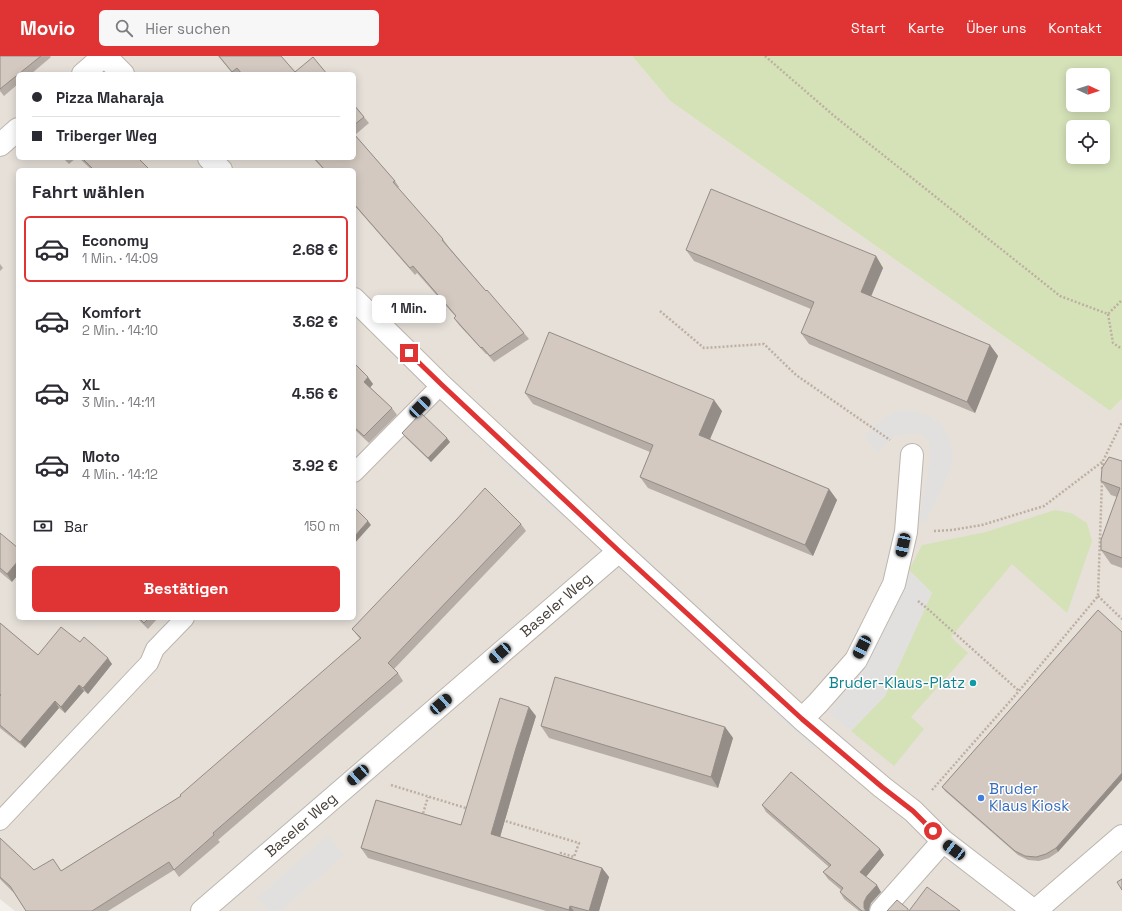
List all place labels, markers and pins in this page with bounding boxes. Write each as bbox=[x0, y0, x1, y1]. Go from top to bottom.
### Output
place label: Bruder-Klaus-Platz bbox=[829, 673, 965, 692]
marker: Bruder-Klaus-Platz bbox=[968, 678, 978, 688]
place label: Bruder Klaus Kiosk bbox=[989, 779, 1069, 815]
marker: Bruder Klaus Kiosk bbox=[976, 793, 986, 803]

